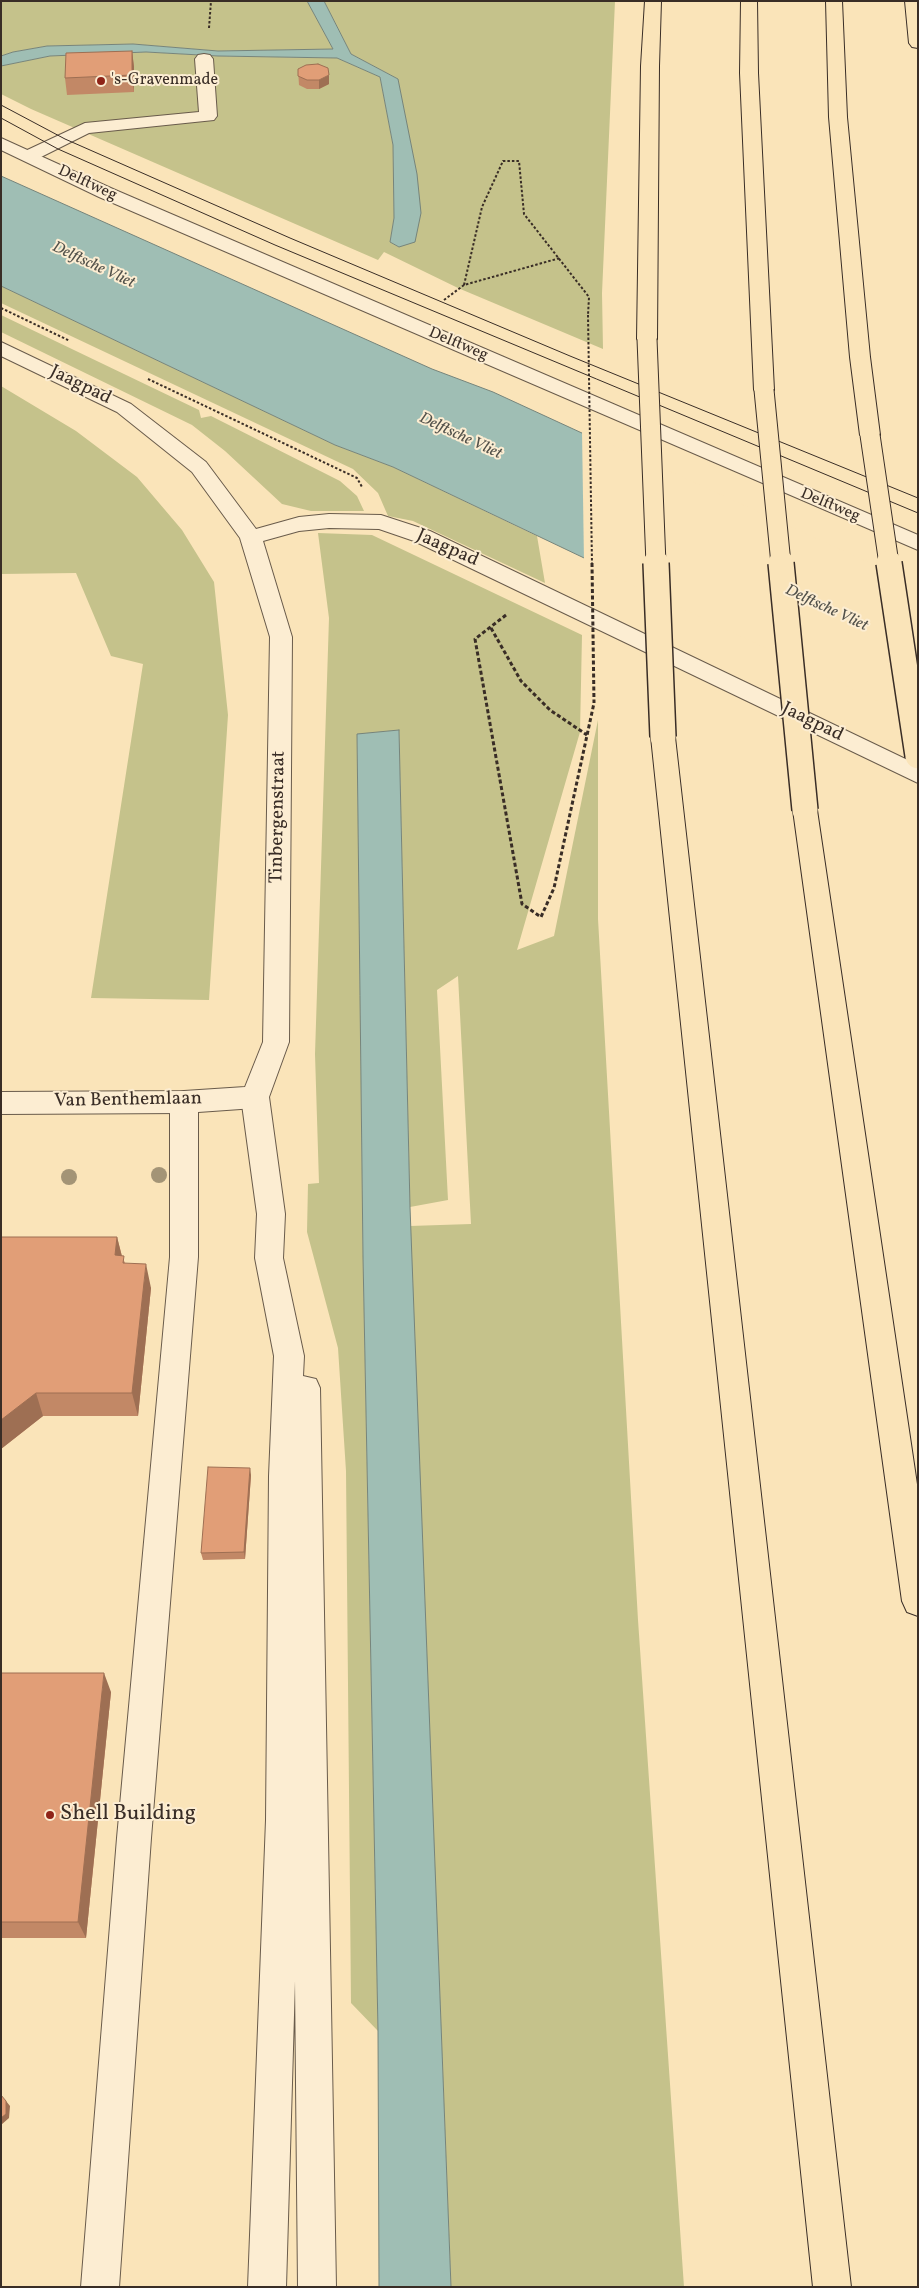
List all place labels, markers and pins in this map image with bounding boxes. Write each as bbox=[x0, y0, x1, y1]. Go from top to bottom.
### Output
place label: 's-Gravenmade bbox=[111, 71, 218, 91]
marker: 's-Gravenmade bbox=[95, 75, 107, 87]
place label: Shell Building bbox=[60, 1802, 196, 1828]
marker: Shell Building bbox=[44, 1809, 56, 1821]

